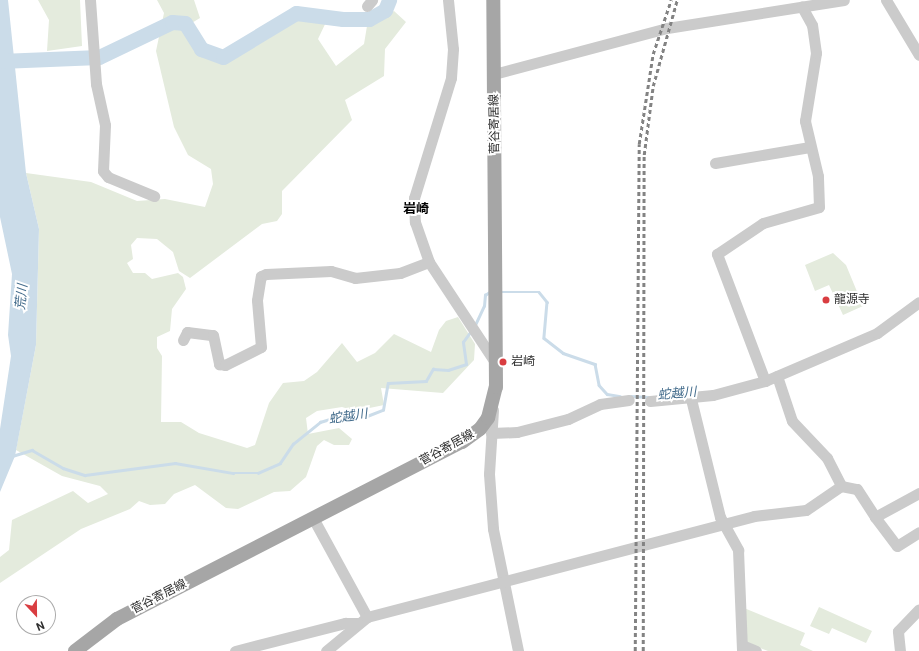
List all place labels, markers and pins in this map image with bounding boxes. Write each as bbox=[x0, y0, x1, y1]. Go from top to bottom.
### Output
place label: 龍源寺 bbox=[834, 293, 870, 307]
marker: 龍源寺 bbox=[821, 295, 831, 305]
place label: 岩崎 bbox=[511, 355, 535, 369]
marker: 岩崎 bbox=[498, 357, 508, 367]

